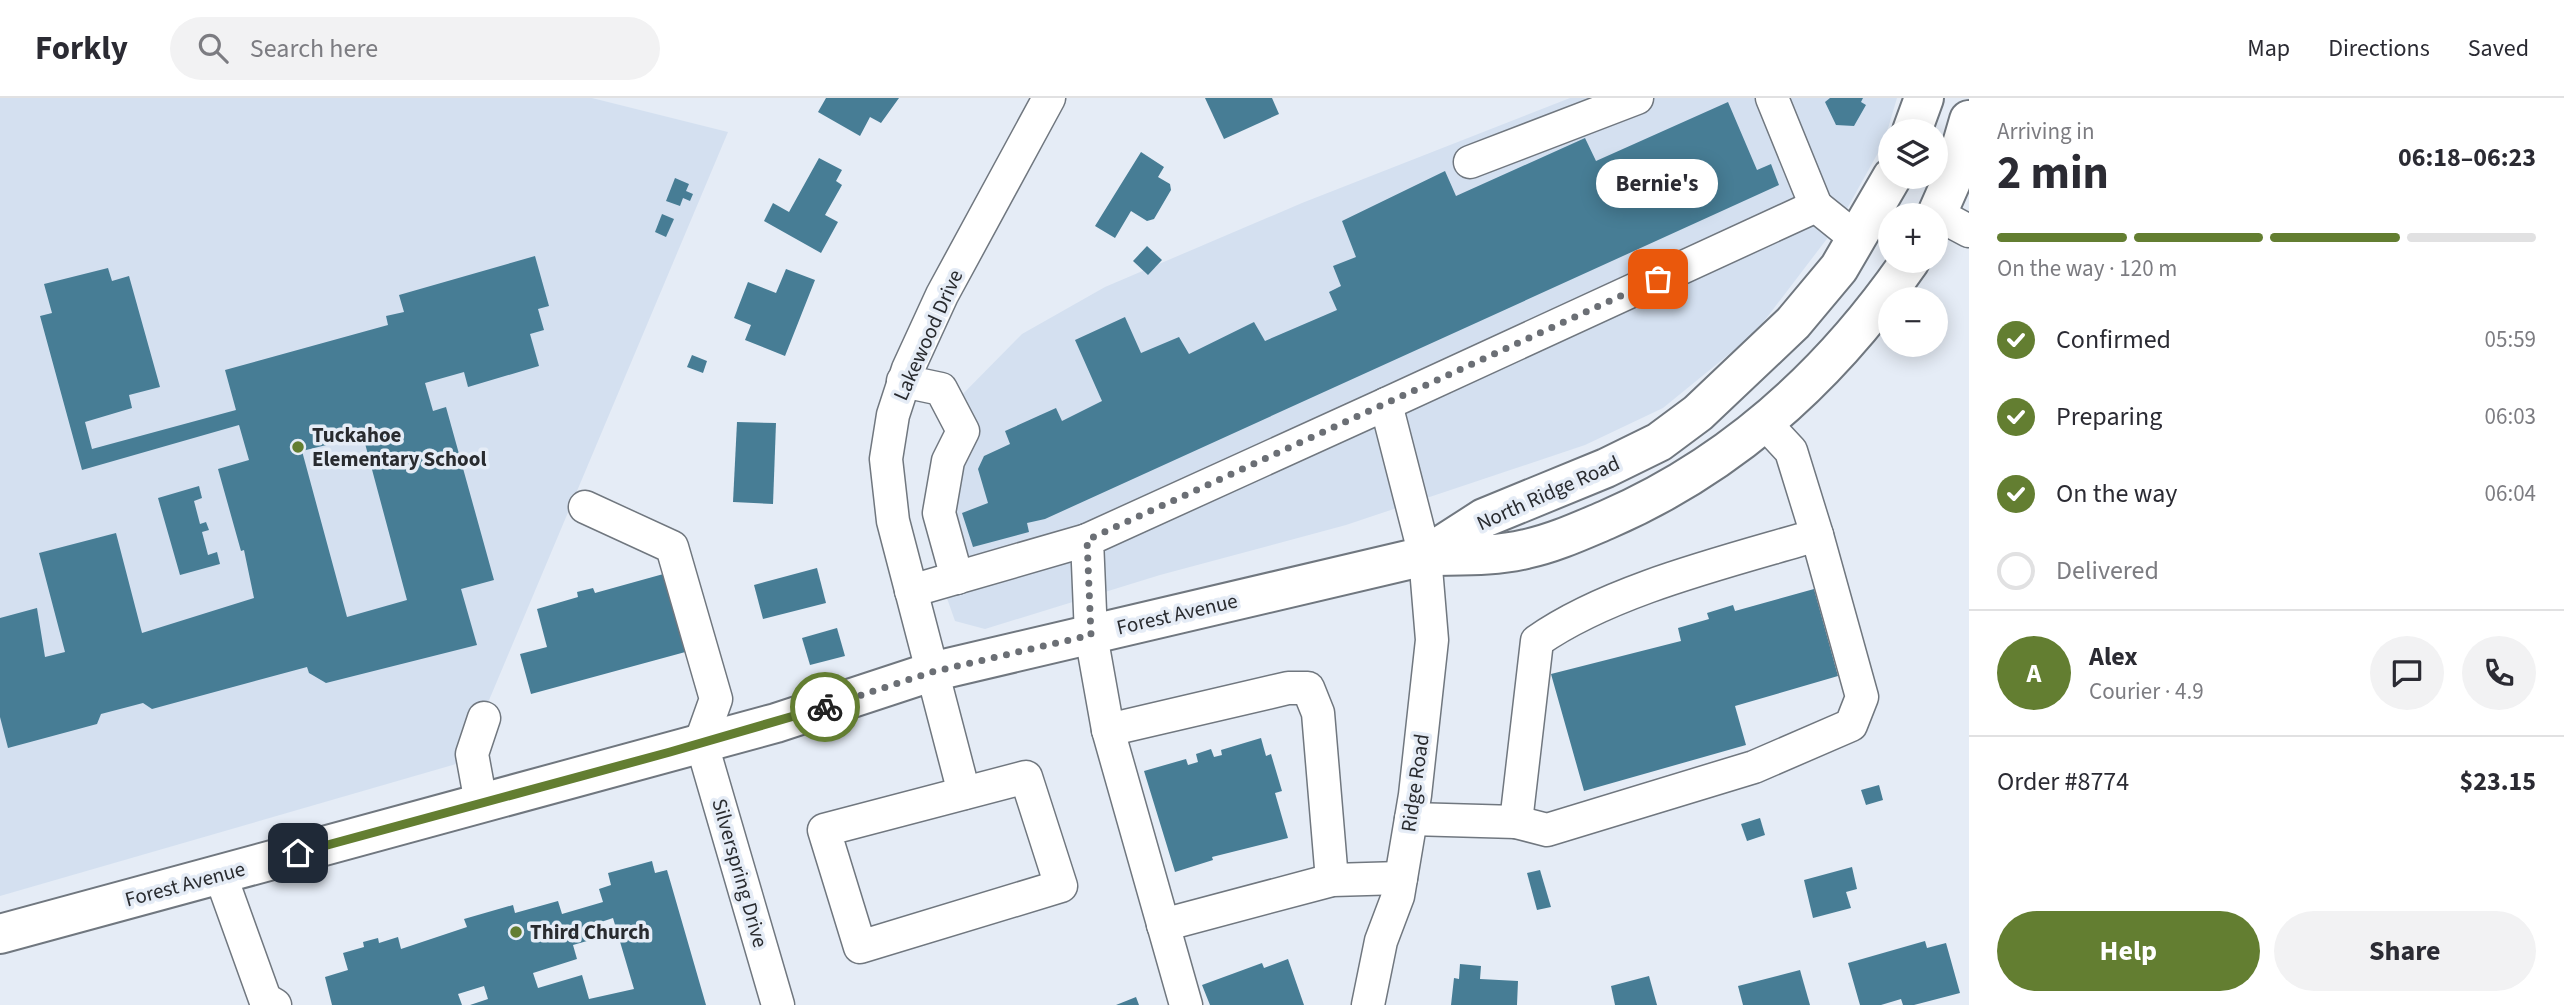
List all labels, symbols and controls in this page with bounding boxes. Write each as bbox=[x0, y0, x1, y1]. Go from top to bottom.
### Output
search box bbox=[170, 17, 660, 80]
text: Forkly bbox=[35, 25, 128, 72]
icon: search bbox=[194, 29, 232, 67]
text: Search here bbox=[250, 30, 378, 67]
text: Map bbox=[2247, 31, 2290, 66]
text: Directions bbox=[2328, 31, 2430, 66]
text: Saved bbox=[2468, 31, 2529, 66]
text: Arriving in bbox=[1997, 115, 2095, 148]
map controls bbox=[1878, 119, 1948, 357]
button: layers bbox=[1878, 119, 1948, 189]
text: 06:18–06:23 bbox=[2398, 139, 2536, 176]
text: 2 min bbox=[1997, 141, 2109, 206]
callout: Bernie's bbox=[1597, 160, 1719, 209]
text: Bernie's bbox=[1615, 167, 1699, 200]
button: + bbox=[1878, 203, 1948, 273]
pin bbox=[1628, 249, 1688, 309]
text: On the way · 120 m bbox=[1997, 252, 2177, 285]
icon: bag bbox=[1639, 260, 1677, 298]
street label: Lakewood Drive bbox=[886, 265, 970, 405]
button: − bbox=[1878, 287, 1948, 357]
icon: check bbox=[1997, 321, 2035, 359]
text: Confirmed bbox=[2056, 321, 2171, 358]
text: 05:59 bbox=[2485, 323, 2536, 356]
icon: check bbox=[1997, 398, 2035, 436]
text: Preparing bbox=[2056, 398, 2162, 435]
text: 06:03 bbox=[2485, 400, 2536, 433]
place label: Tuckahoe Elementary School bbox=[312, 420, 486, 474]
marker: Tuckahoe Elementary School bbox=[290, 439, 306, 455]
street label: North Ridge Road bbox=[1472, 448, 1624, 538]
icon: check bbox=[1997, 475, 2035, 513]
text: On the way bbox=[2056, 475, 2177, 512]
text: 06:04 bbox=[2485, 477, 2536, 510]
text: Delivered bbox=[2056, 552, 2159, 589]
street label: Forest Avenue bbox=[1114, 586, 1240, 642]
button: chat bbox=[2370, 636, 2444, 710]
button: phone bbox=[2462, 636, 2536, 710]
text: Alex bbox=[2089, 638, 2138, 675]
text: A bbox=[2027, 655, 2041, 692]
courier bbox=[790, 672, 860, 742]
text: Courier · 4.9 bbox=[2089, 675, 2204, 708]
icon: bike bbox=[806, 688, 844, 726]
street label: Ridge Road bbox=[1393, 732, 1437, 834]
text: Order #8774 bbox=[1997, 763, 2129, 800]
text: $23.15 bbox=[2460, 763, 2536, 800]
street label: Silverspring Drive bbox=[704, 795, 776, 951]
pin bbox=[268, 823, 328, 883]
icon: home bbox=[279, 834, 317, 872]
street label: Forest Avenue bbox=[122, 854, 248, 914]
button: Help bbox=[1997, 911, 2260, 991]
button: Share bbox=[2274, 911, 2536, 991]
place label: Third Church bbox=[530, 917, 650, 947]
marker: Third Church bbox=[508, 924, 524, 940]

